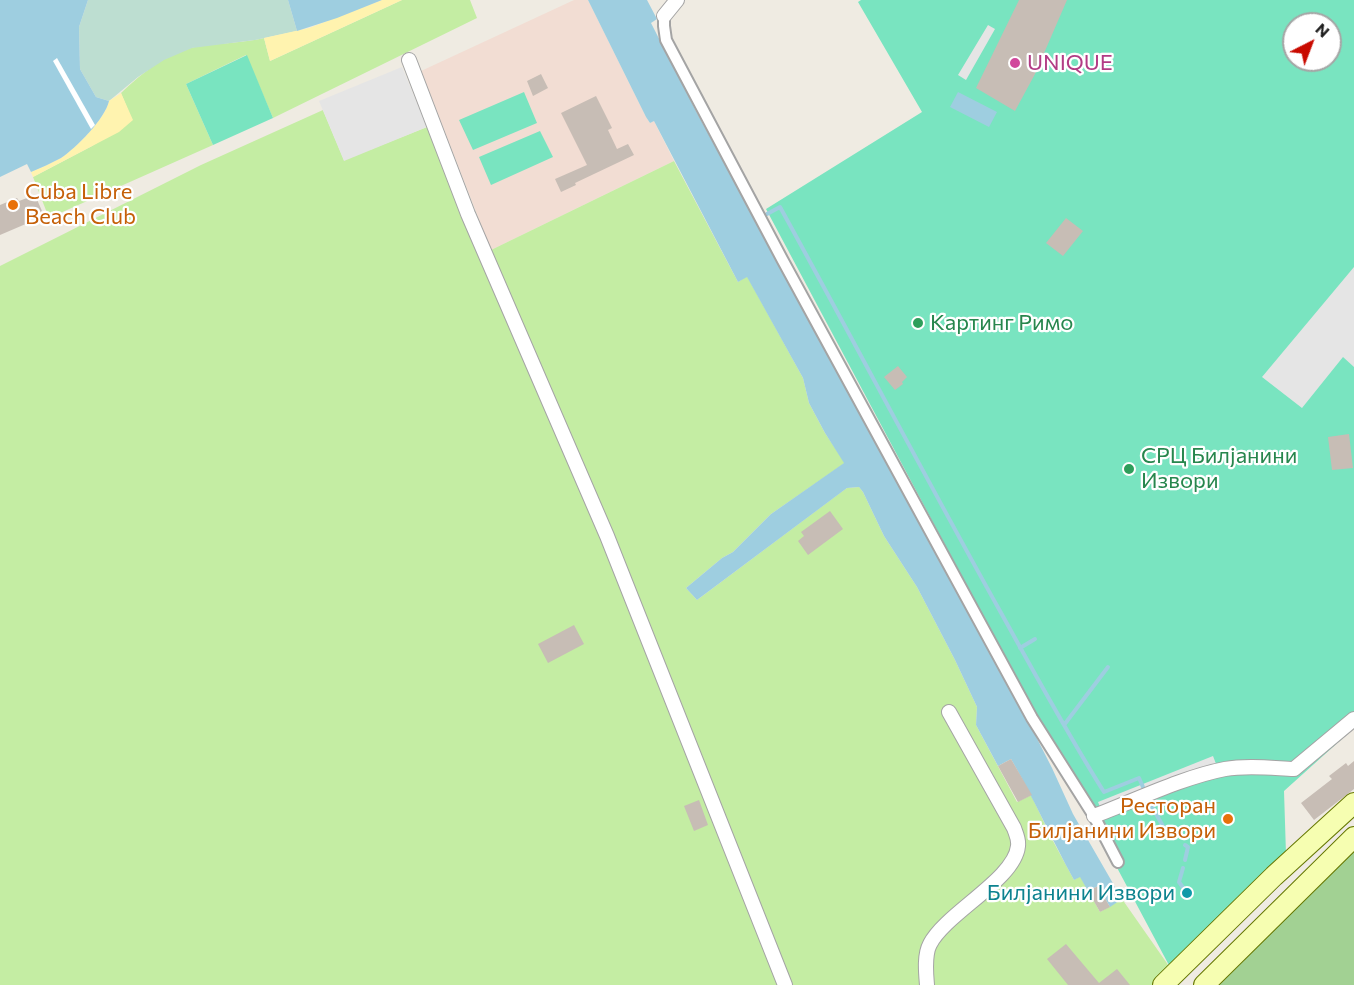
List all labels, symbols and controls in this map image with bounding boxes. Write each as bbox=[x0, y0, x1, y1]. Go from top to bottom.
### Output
north arrow bbox=[1282, 12, 1342, 72]
text: N bbox=[1312, 19, 1334, 41]
place label: UNIQUE bbox=[1027, 50, 1113, 76]
marker: UNIQUE bbox=[1008, 56, 1022, 70]
place label: Cuba Libre Beach Club bbox=[25, 179, 136, 230]
marker: Cuba Libre Beach Club bbox=[6, 198, 20, 212]
place label: Картинг Римо bbox=[930, 310, 1073, 336]
marker: Картинг Римо bbox=[911, 316, 925, 330]
place label: СРЦ Билјанини Извори bbox=[1141, 443, 1297, 494]
marker: СРЦ Билјанини Извори bbox=[1122, 462, 1136, 476]
place label: Ресторан Билјанини Извори bbox=[1028, 793, 1216, 844]
marker: Ресторан Билјанини Извори bbox=[1221, 812, 1235, 826]
place label: Билјанини Извори bbox=[987, 880, 1175, 906]
marker: Билјанини Извори bbox=[1180, 886, 1194, 900]

